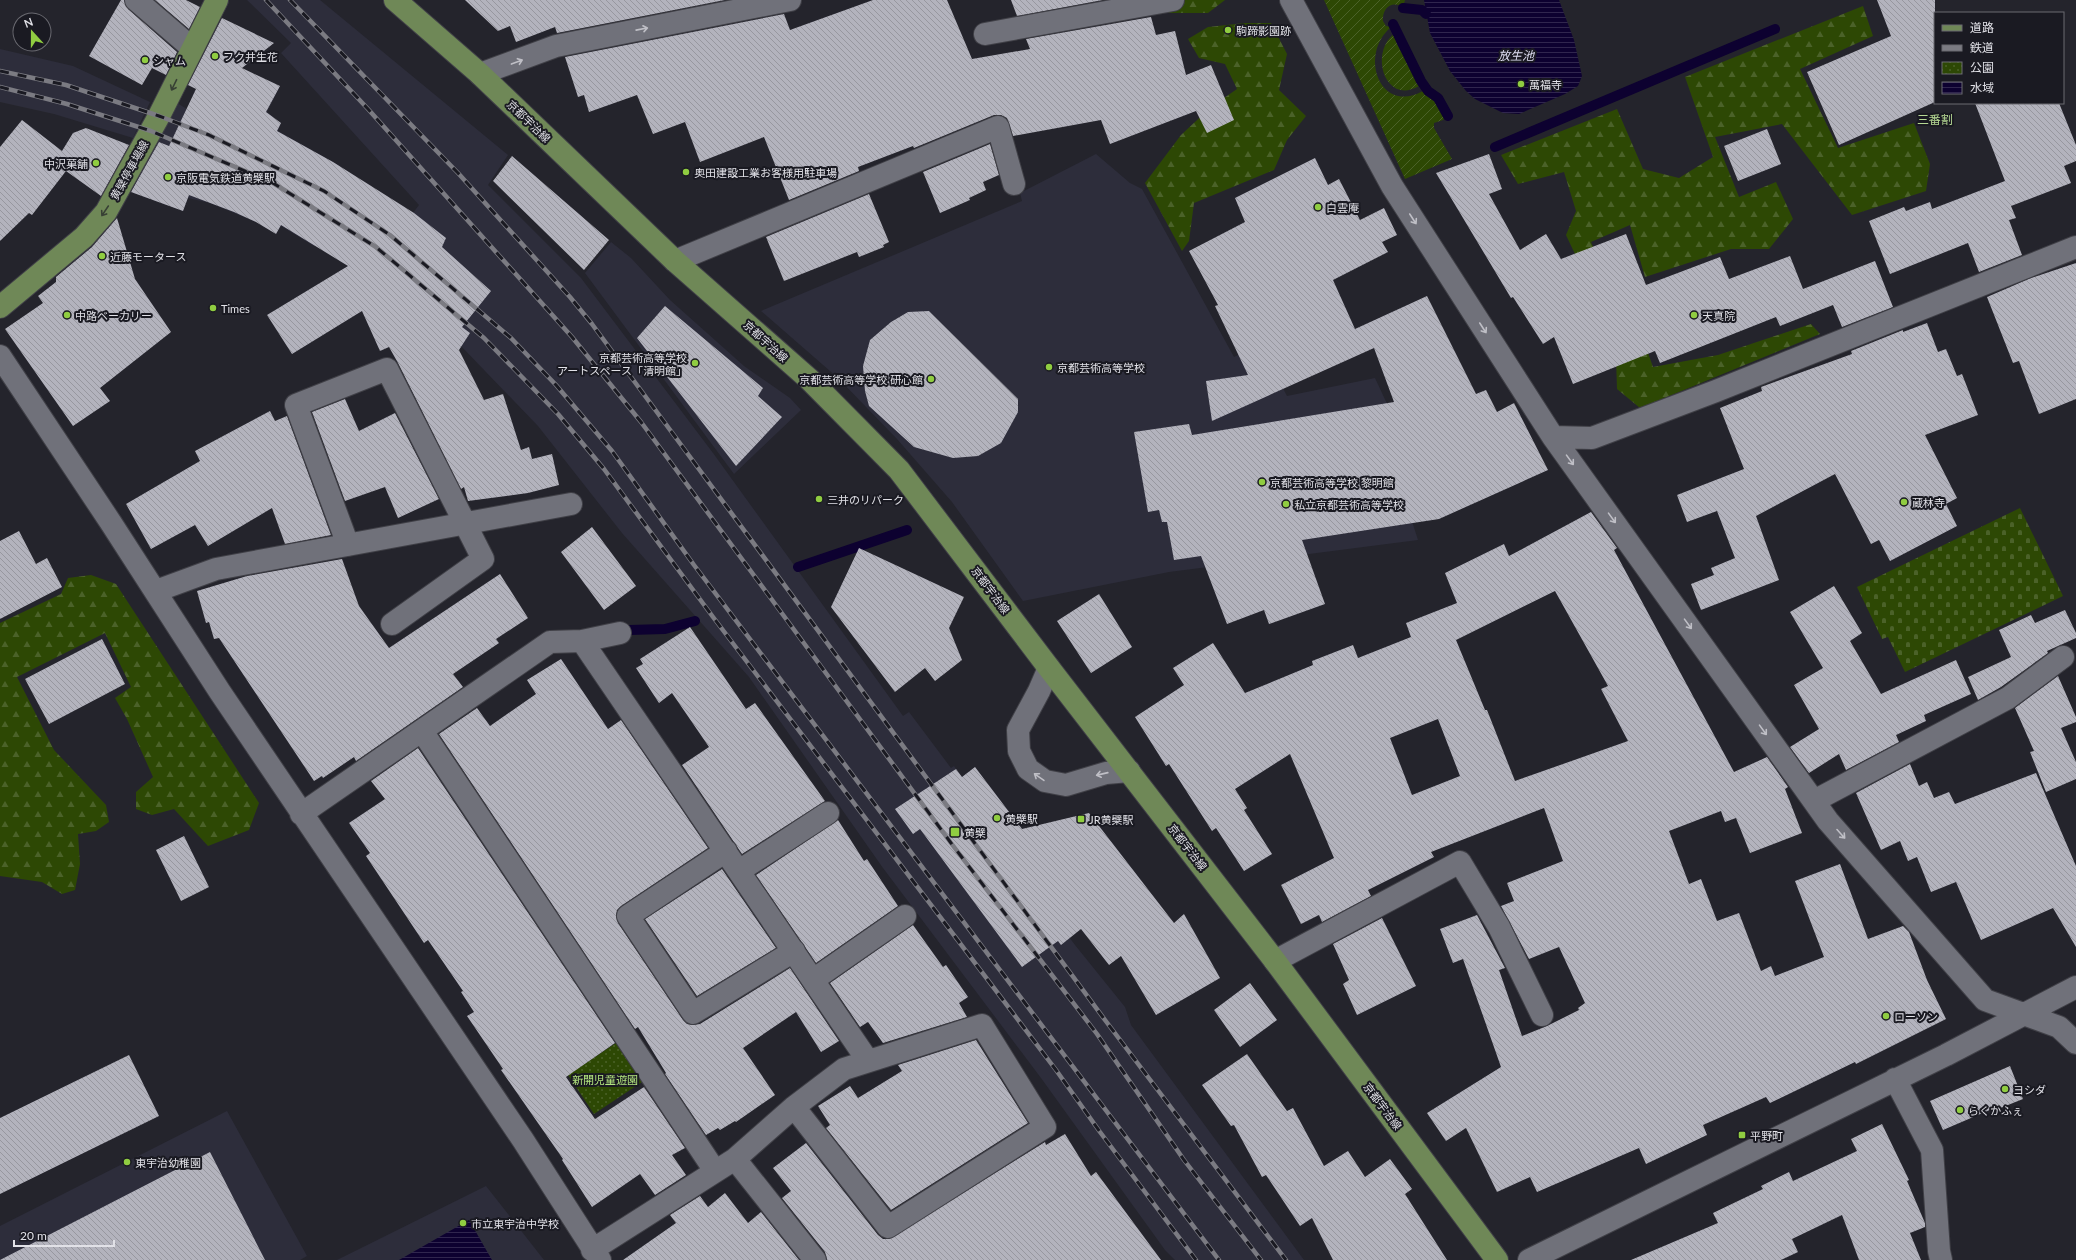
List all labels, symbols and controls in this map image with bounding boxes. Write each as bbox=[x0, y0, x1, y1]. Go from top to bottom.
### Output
north arrow bbox=[12, 12, 52, 52]
legend bbox=[1934, 12, 2064, 104]
text: N bbox=[22, 15, 35, 30]
text: 道路 bbox=[1970, 20, 1994, 35]
place label: 駒蹄影園跡 bbox=[1236, 24, 1291, 37]
one-way arrow bbox=[635, 25, 648, 33]
marker: 駒蹄影園跡 bbox=[1223, 25, 1233, 35]
text: 鉄道 bbox=[1970, 40, 1994, 55]
water label: 放生池 bbox=[1498, 48, 1535, 63]
place label: フク井生花 bbox=[223, 50, 278, 63]
marker: フク井生花 bbox=[210, 51, 220, 61]
place label: シャム bbox=[153, 54, 186, 67]
marker: シャム bbox=[140, 55, 150, 65]
one-way arrow bbox=[511, 57, 523, 65]
text: 公園 bbox=[1970, 60, 1994, 75]
one-way arrow bbox=[170, 78, 177, 90]
place label: 萬福寺 bbox=[1529, 78, 1562, 91]
marker: 萬福寺 bbox=[1516, 79, 1526, 89]
text: 水域 bbox=[1970, 80, 1994, 95]
street label: 京都宇治線 bbox=[505, 97, 553, 145]
district label: 三番割 bbox=[1917, 112, 1953, 127]
street label: 黄檗停車場線 bbox=[107, 138, 151, 202]
place label: 中沢菓舗 bbox=[44, 157, 88, 170]
marker: 中沢菓舗 bbox=[91, 158, 101, 168]
place label: 奥田建設工業お客様用駐車場 bbox=[694, 166, 837, 179]
marker: 奥田建設工業お客様用駐車場 bbox=[681, 167, 691, 177]
place label: 京阪電気鉄道黄檗駅 bbox=[176, 171, 275, 184]
marker: 京阪電気鉄道黄檗駅 bbox=[163, 172, 173, 182]
place label: 白雲庵 bbox=[1326, 201, 1359, 214]
marker: 白雲庵 bbox=[1313, 202, 1323, 212]
one-way arrow bbox=[101, 205, 109, 217]
one-way arrow bbox=[1409, 213, 1417, 224]
place label: 近藤モータース bbox=[110, 250, 186, 263]
marker: 近藤モータース bbox=[97, 251, 107, 261]
place label: Times bbox=[221, 302, 250, 315]
marker: Times bbox=[208, 303, 218, 313]
place label: 中路ベーカリー bbox=[75, 309, 152, 322]
place label: 天真院 bbox=[1702, 309, 1735, 322]
marker: 中路ベーカリー bbox=[62, 310, 72, 320]
marker: 天真院 bbox=[1689, 310, 1699, 320]
street label: 京都宇治線 bbox=[741, 318, 791, 364]
one-way arrow bbox=[1479, 322, 1487, 333]
place label: 京都芸術高等学校 アートスペース「清明館」 bbox=[557, 351, 687, 377]
marker: 京都芸術高等学校 アートスペース「清明館」 bbox=[690, 358, 700, 368]
place label: 京都芸術高等学校 bbox=[1057, 361, 1145, 374]
marker: 京都芸術高等学校 bbox=[1044, 362, 1054, 372]
place label: 京都芸術高等学校 研心館 bbox=[799, 373, 923, 386]
marker: 京都芸術高等学校 研心館 bbox=[926, 374, 936, 384]
one-way arrow bbox=[1566, 455, 1574, 466]
place label: 京都芸術高等学校 黎明館 bbox=[1270, 476, 1394, 489]
marker: 京都芸術高等学校 黎明館 bbox=[1257, 477, 1267, 487]
place label: 三井のリパーク bbox=[827, 493, 904, 506]
marker: 三井のリパーク bbox=[814, 494, 824, 504]
place label: 蔵林寺 bbox=[1912, 496, 1945, 509]
marker: 蔵林寺 bbox=[1899, 497, 1909, 507]
place label: 私立京都芸術高等学校 bbox=[1294, 498, 1404, 511]
marker: 私立京都芸術高等学校 bbox=[1281, 499, 1291, 509]
one-way arrow bbox=[1608, 513, 1616, 524]
street label: 京都宇治線 bbox=[969, 564, 1013, 616]
one-way arrow bbox=[1684, 619, 1692, 630]
one-way arrow bbox=[1759, 724, 1768, 735]
one-way arrow bbox=[1096, 771, 1109, 779]
one-way arrow bbox=[1034, 773, 1045, 781]
place label: 黄檗駅 bbox=[1005, 812, 1038, 825]
marker: 黄檗駅 bbox=[992, 813, 1002, 823]
place label: JR黄檗駅 bbox=[1089, 813, 1134, 826]
marker: JR黄檗駅 bbox=[1076, 814, 1086, 824]
street label: 京都宇治線 bbox=[1166, 821, 1210, 873]
marker: 黄檗 bbox=[949, 826, 961, 838]
place label: 黄檗 bbox=[964, 826, 986, 839]
one-way arrow bbox=[1836, 829, 1845, 840]
place label: ローソン bbox=[1894, 1010, 1938, 1023]
marker: ローソン bbox=[1881, 1011, 1891, 1021]
park label: 新開児童遊園 bbox=[572, 1073, 638, 1086]
street label: 京都宇治線 bbox=[1361, 1080, 1405, 1132]
place label: ヨシダ bbox=[2013, 1083, 2046, 1096]
marker: ヨシダ bbox=[2000, 1084, 2010, 1094]
place label: らくかふぇ bbox=[1968, 1104, 2023, 1117]
marker: らくかふぇ bbox=[1955, 1105, 1965, 1115]
place label: 平野町 bbox=[1750, 1129, 1783, 1142]
marker: 平野町 bbox=[1737, 1130, 1747, 1140]
place label: 東宇治幼稚園 bbox=[135, 1156, 201, 1169]
marker: 東宇治幼稚園 bbox=[122, 1157, 132, 1167]
place label: 市立東宇治中学校 bbox=[471, 1217, 559, 1230]
marker: 市立東宇治中学校 bbox=[458, 1218, 468, 1228]
scale bar bbox=[14, 1222, 114, 1248]
text: 20 m bbox=[20, 1228, 47, 1243]

